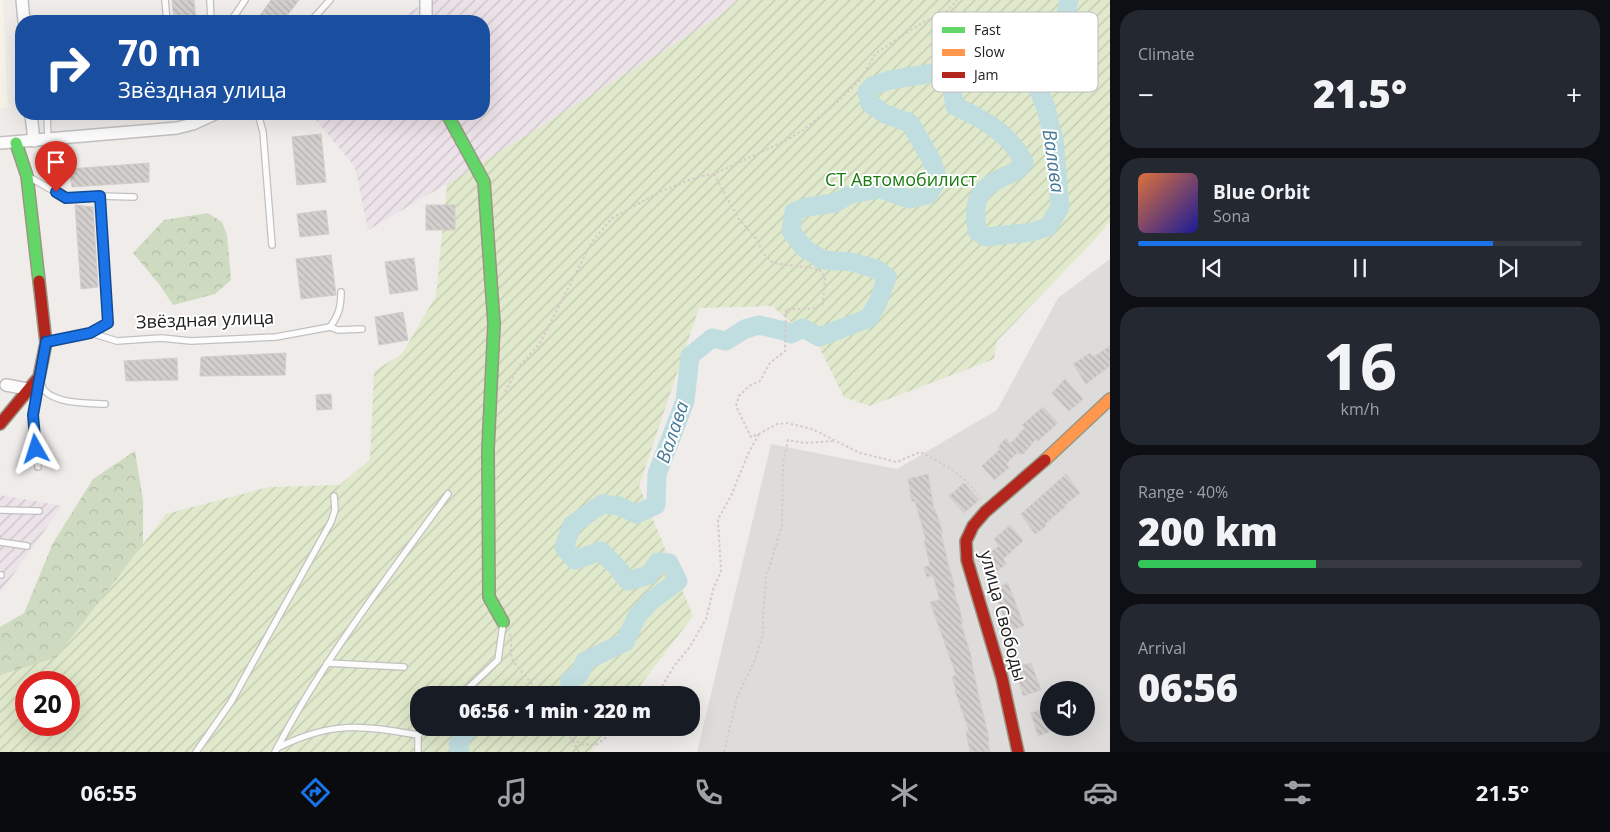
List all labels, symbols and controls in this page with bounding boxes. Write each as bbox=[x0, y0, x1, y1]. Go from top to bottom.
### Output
legend bbox=[932, 12, 1098, 92]
text: Fast bbox=[974, 20, 1001, 39]
text: 70 m bbox=[118, 29, 201, 76]
icon: right bbox=[35, 35, 100, 100]
text: Slow bbox=[974, 42, 1005, 61]
text: Climate bbox=[1138, 43, 1195, 65]
text: Jam bbox=[972, 65, 999, 84]
text: 21.5° bbox=[1313, 67, 1407, 119]
text: Звёздная улица bbox=[118, 74, 287, 104]
text: − bbox=[1138, 75, 1154, 113]
text: + bbox=[1566, 75, 1582, 113]
water label: Валава bbox=[1037, 127, 1071, 195]
pin bbox=[35, 141, 77, 192]
icon: arrive bbox=[42, 148, 70, 176]
park label: СТ Автомобилист bbox=[825, 167, 978, 191]
text: Blue Orbit bbox=[1213, 179, 1310, 205]
text: Sona bbox=[1213, 205, 1250, 227]
icon: previous bbox=[1198, 254, 1226, 282]
icon: pause bbox=[1346, 254, 1374, 282]
icon: next bbox=[1494, 254, 1522, 282]
street label: Звёздная улица bbox=[136, 305, 274, 333]
text: 16 bbox=[1323, 321, 1397, 409]
water label: Валава bbox=[649, 397, 695, 467]
text: km/h bbox=[1341, 398, 1379, 420]
position arrow bbox=[9, 422, 61, 474]
text: Range · 40% bbox=[1138, 481, 1228, 503]
text: 200 km bbox=[1138, 505, 1278, 557]
street label: улица Свободы bbox=[975, 547, 1033, 684]
text: Arrival bbox=[1138, 637, 1186, 659]
text: 06:56 bbox=[1138, 661, 1238, 713]
speed limit sign: 20 bbox=[15, 671, 80, 736]
map controls bbox=[1040, 681, 1095, 736]
button: sound bbox=[1040, 681, 1095, 736]
text: 06:56 · 1 min · 220 m bbox=[459, 698, 651, 724]
icon: directions bbox=[298, 775, 333, 810]
icon: music bbox=[495, 775, 530, 810]
icon: phone bbox=[691, 775, 726, 810]
icon: climate bbox=[887, 775, 922, 810]
icon: car bbox=[1083, 775, 1118, 810]
icon: filters bbox=[1280, 775, 1315, 810]
text: 06:55 bbox=[81, 777, 137, 807]
text: 21.5° bbox=[1476, 777, 1529, 807]

